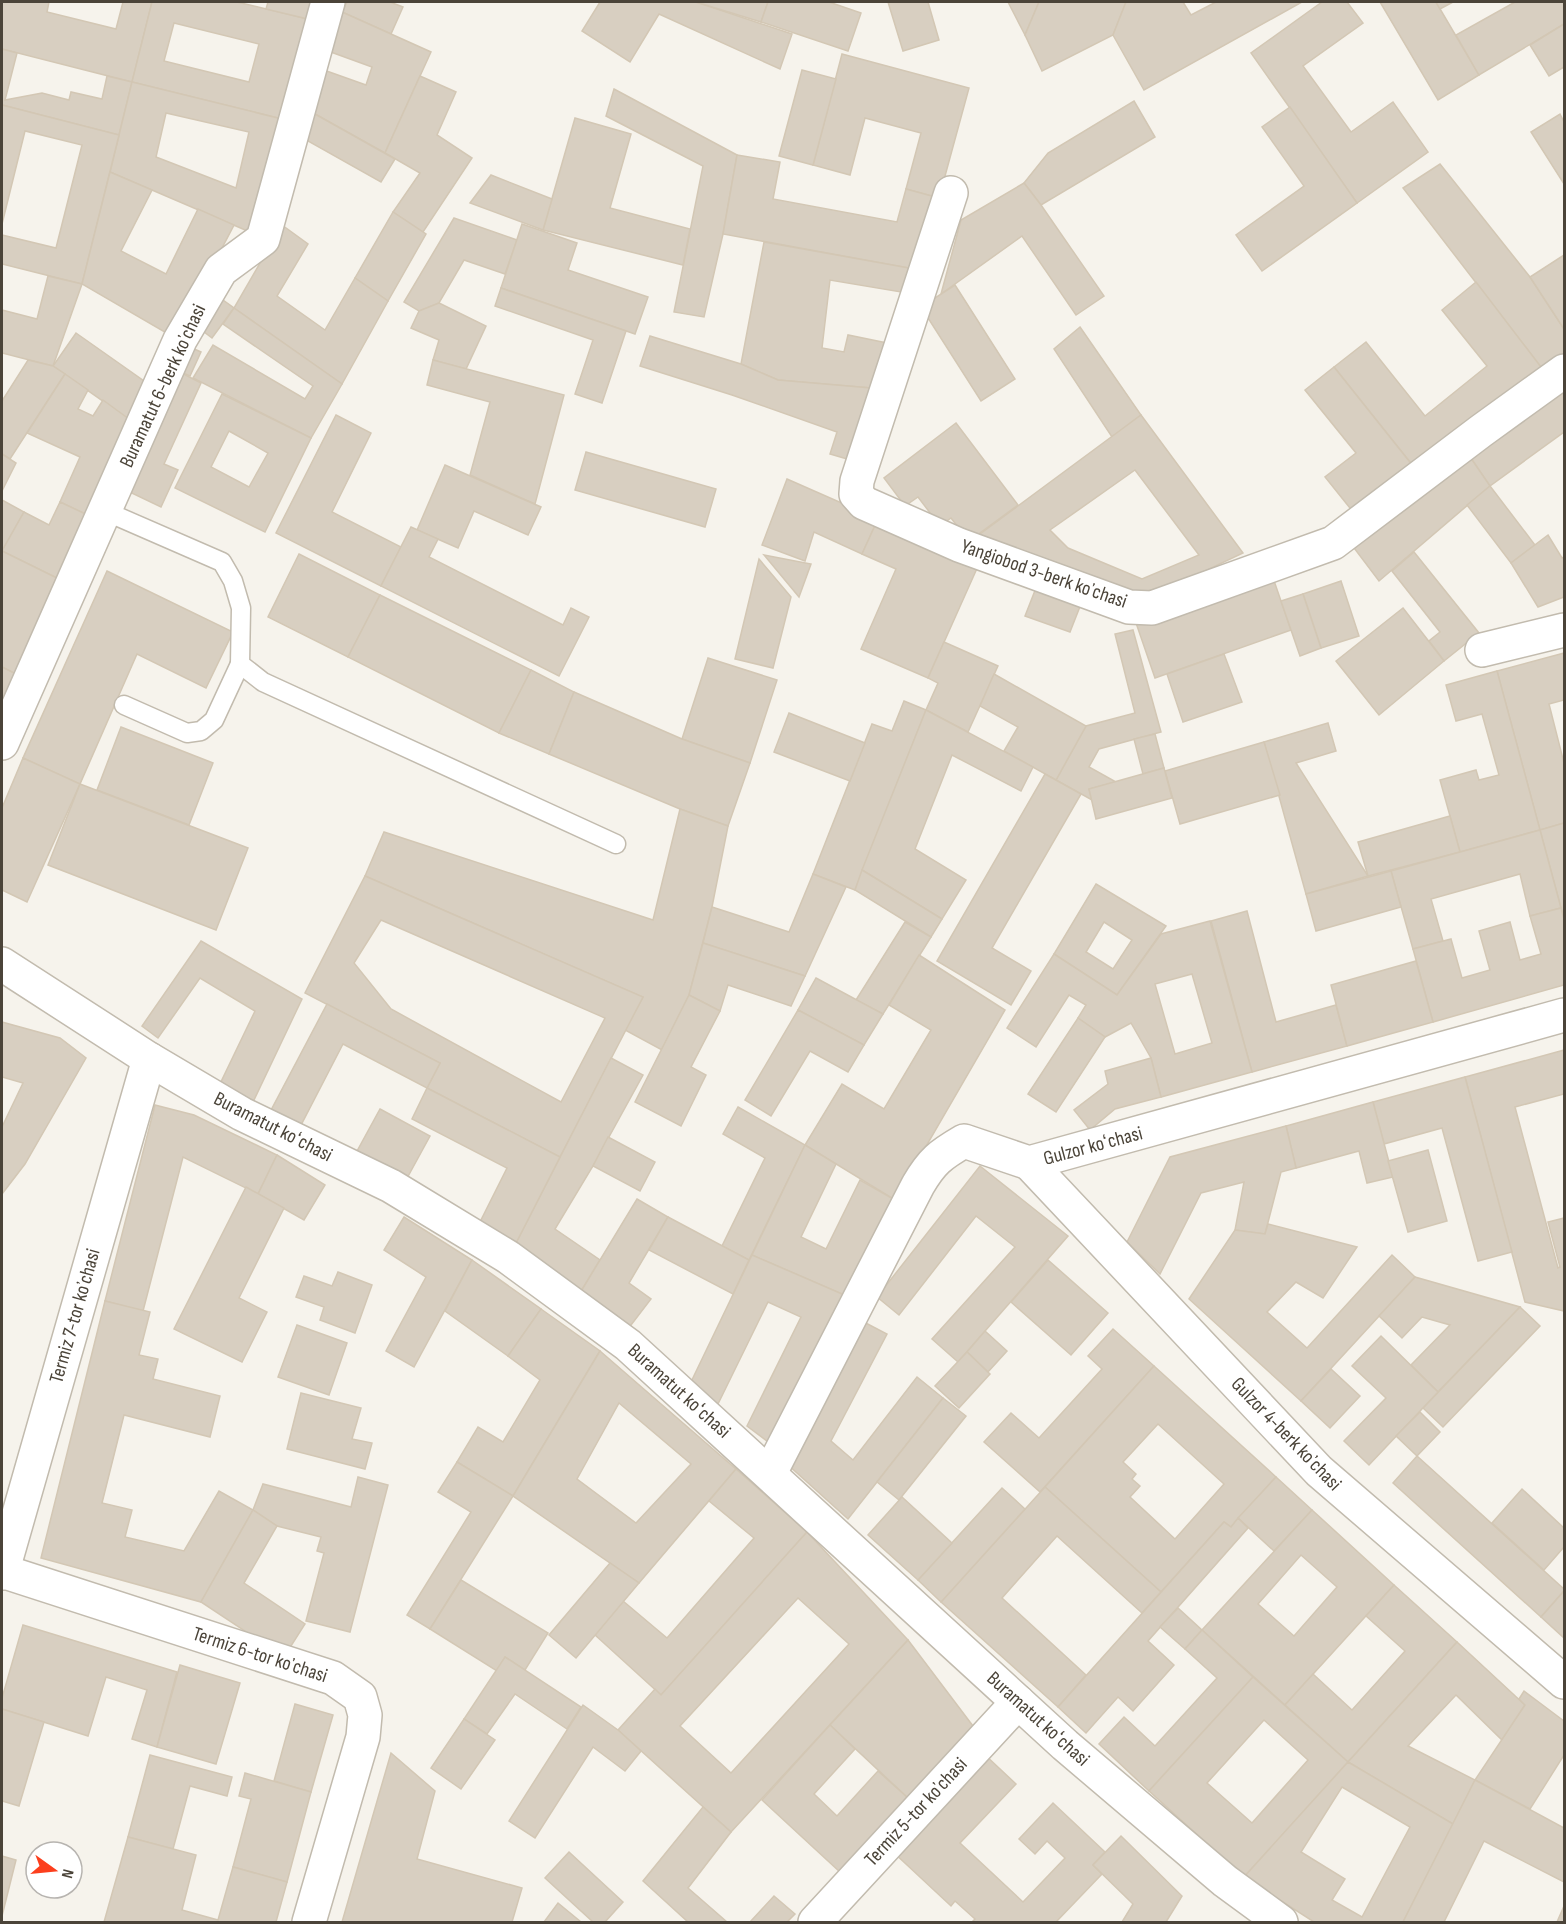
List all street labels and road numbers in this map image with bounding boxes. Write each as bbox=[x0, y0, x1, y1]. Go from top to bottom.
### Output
street label: Buramatut 6-berk koʼchasi bbox=[115, 301, 211, 471]
street label: Yangiobod 3-berk koʼchasi bbox=[958, 534, 1130, 614]
street label: Buramatut koʻchasi bbox=[210, 1087, 336, 1167]
street label: Gulzor koʻchasi bbox=[1041, 1121, 1145, 1171]
street label: Termiz 7-tor koʼchasi bbox=[44, 1246, 106, 1386]
street label: Buramatut koʻchasi bbox=[623, 1339, 735, 1443]
street label: Gulzor 4-berk koʼchasi bbox=[1226, 1372, 1346, 1496]
street label: Termiz 6-tor koʼchasi bbox=[190, 1622, 330, 1688]
street label: Buramatut koʻchasi bbox=[982, 1667, 1094, 1771]
street label: Termiz 5-tor koʼchasi bbox=[860, 1753, 972, 1871]

